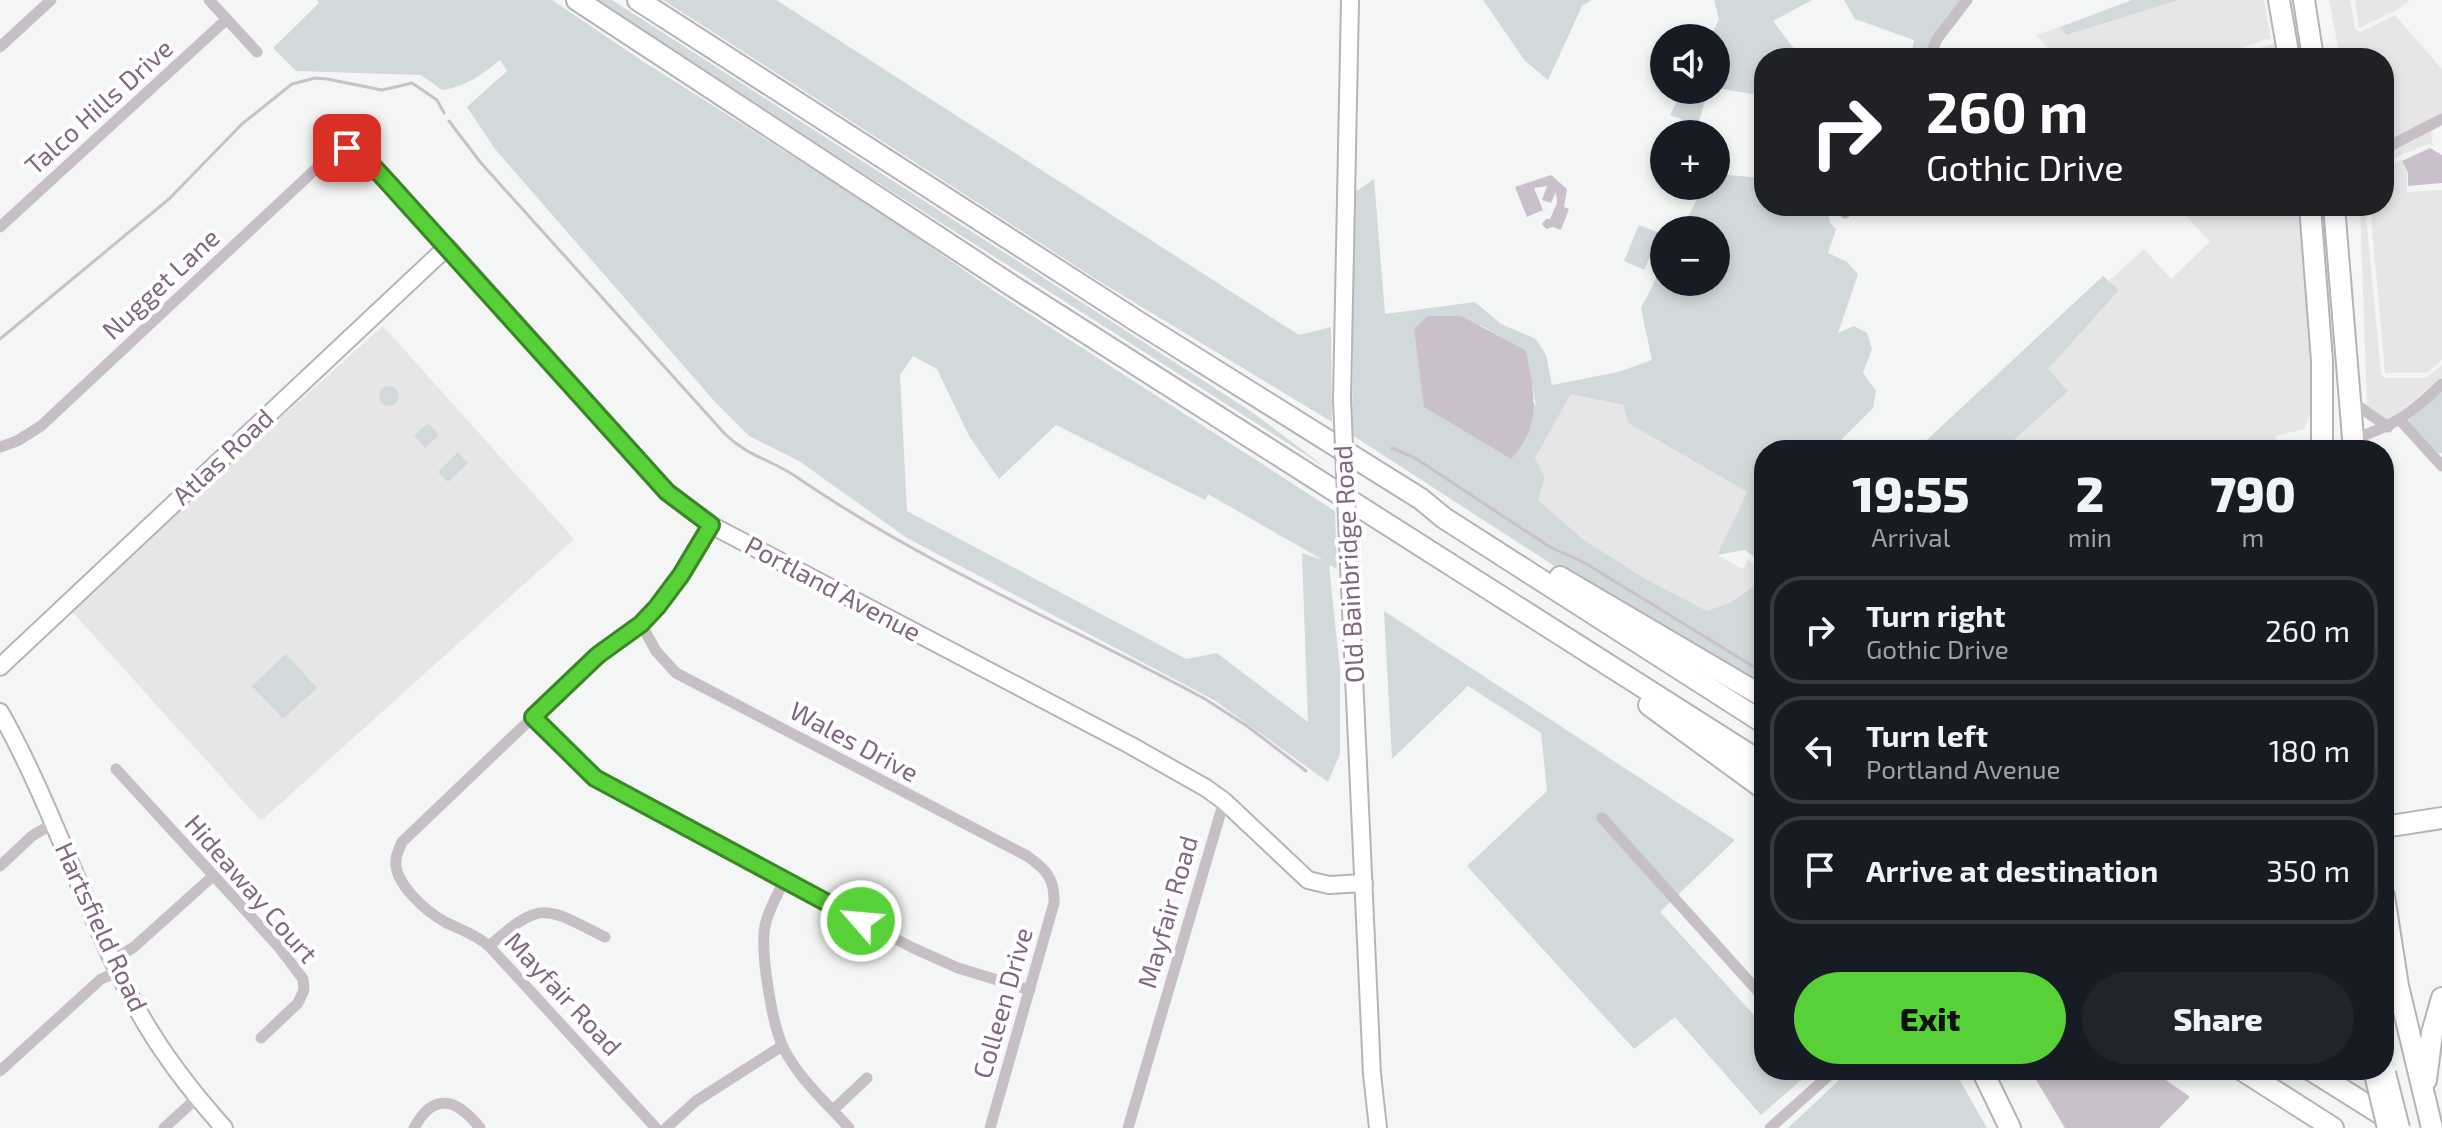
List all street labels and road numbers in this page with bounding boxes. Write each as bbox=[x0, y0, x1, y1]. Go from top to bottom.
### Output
street label: Talco Hills Drive bbox=[18, 32, 178, 180]
street label: Nugget Lane bbox=[95, 221, 225, 345]
street label: Atlas Road bbox=[165, 401, 279, 510]
street label: Old Bainbridge Road bbox=[1326, 444, 1369, 684]
street label: Portland Avenue bbox=[741, 528, 927, 647]
street label: Wales Drive bbox=[785, 694, 924, 787]
street label: Hideaway Court bbox=[179, 808, 325, 969]
street label: Mayfair Road bbox=[1130, 832, 1203, 991]
street label: Hartsfield Road bbox=[50, 837, 155, 1016]
street label: Colleen Drive bbox=[965, 924, 1038, 1082]
street label: Mayfair Road bbox=[499, 925, 629, 1061]

